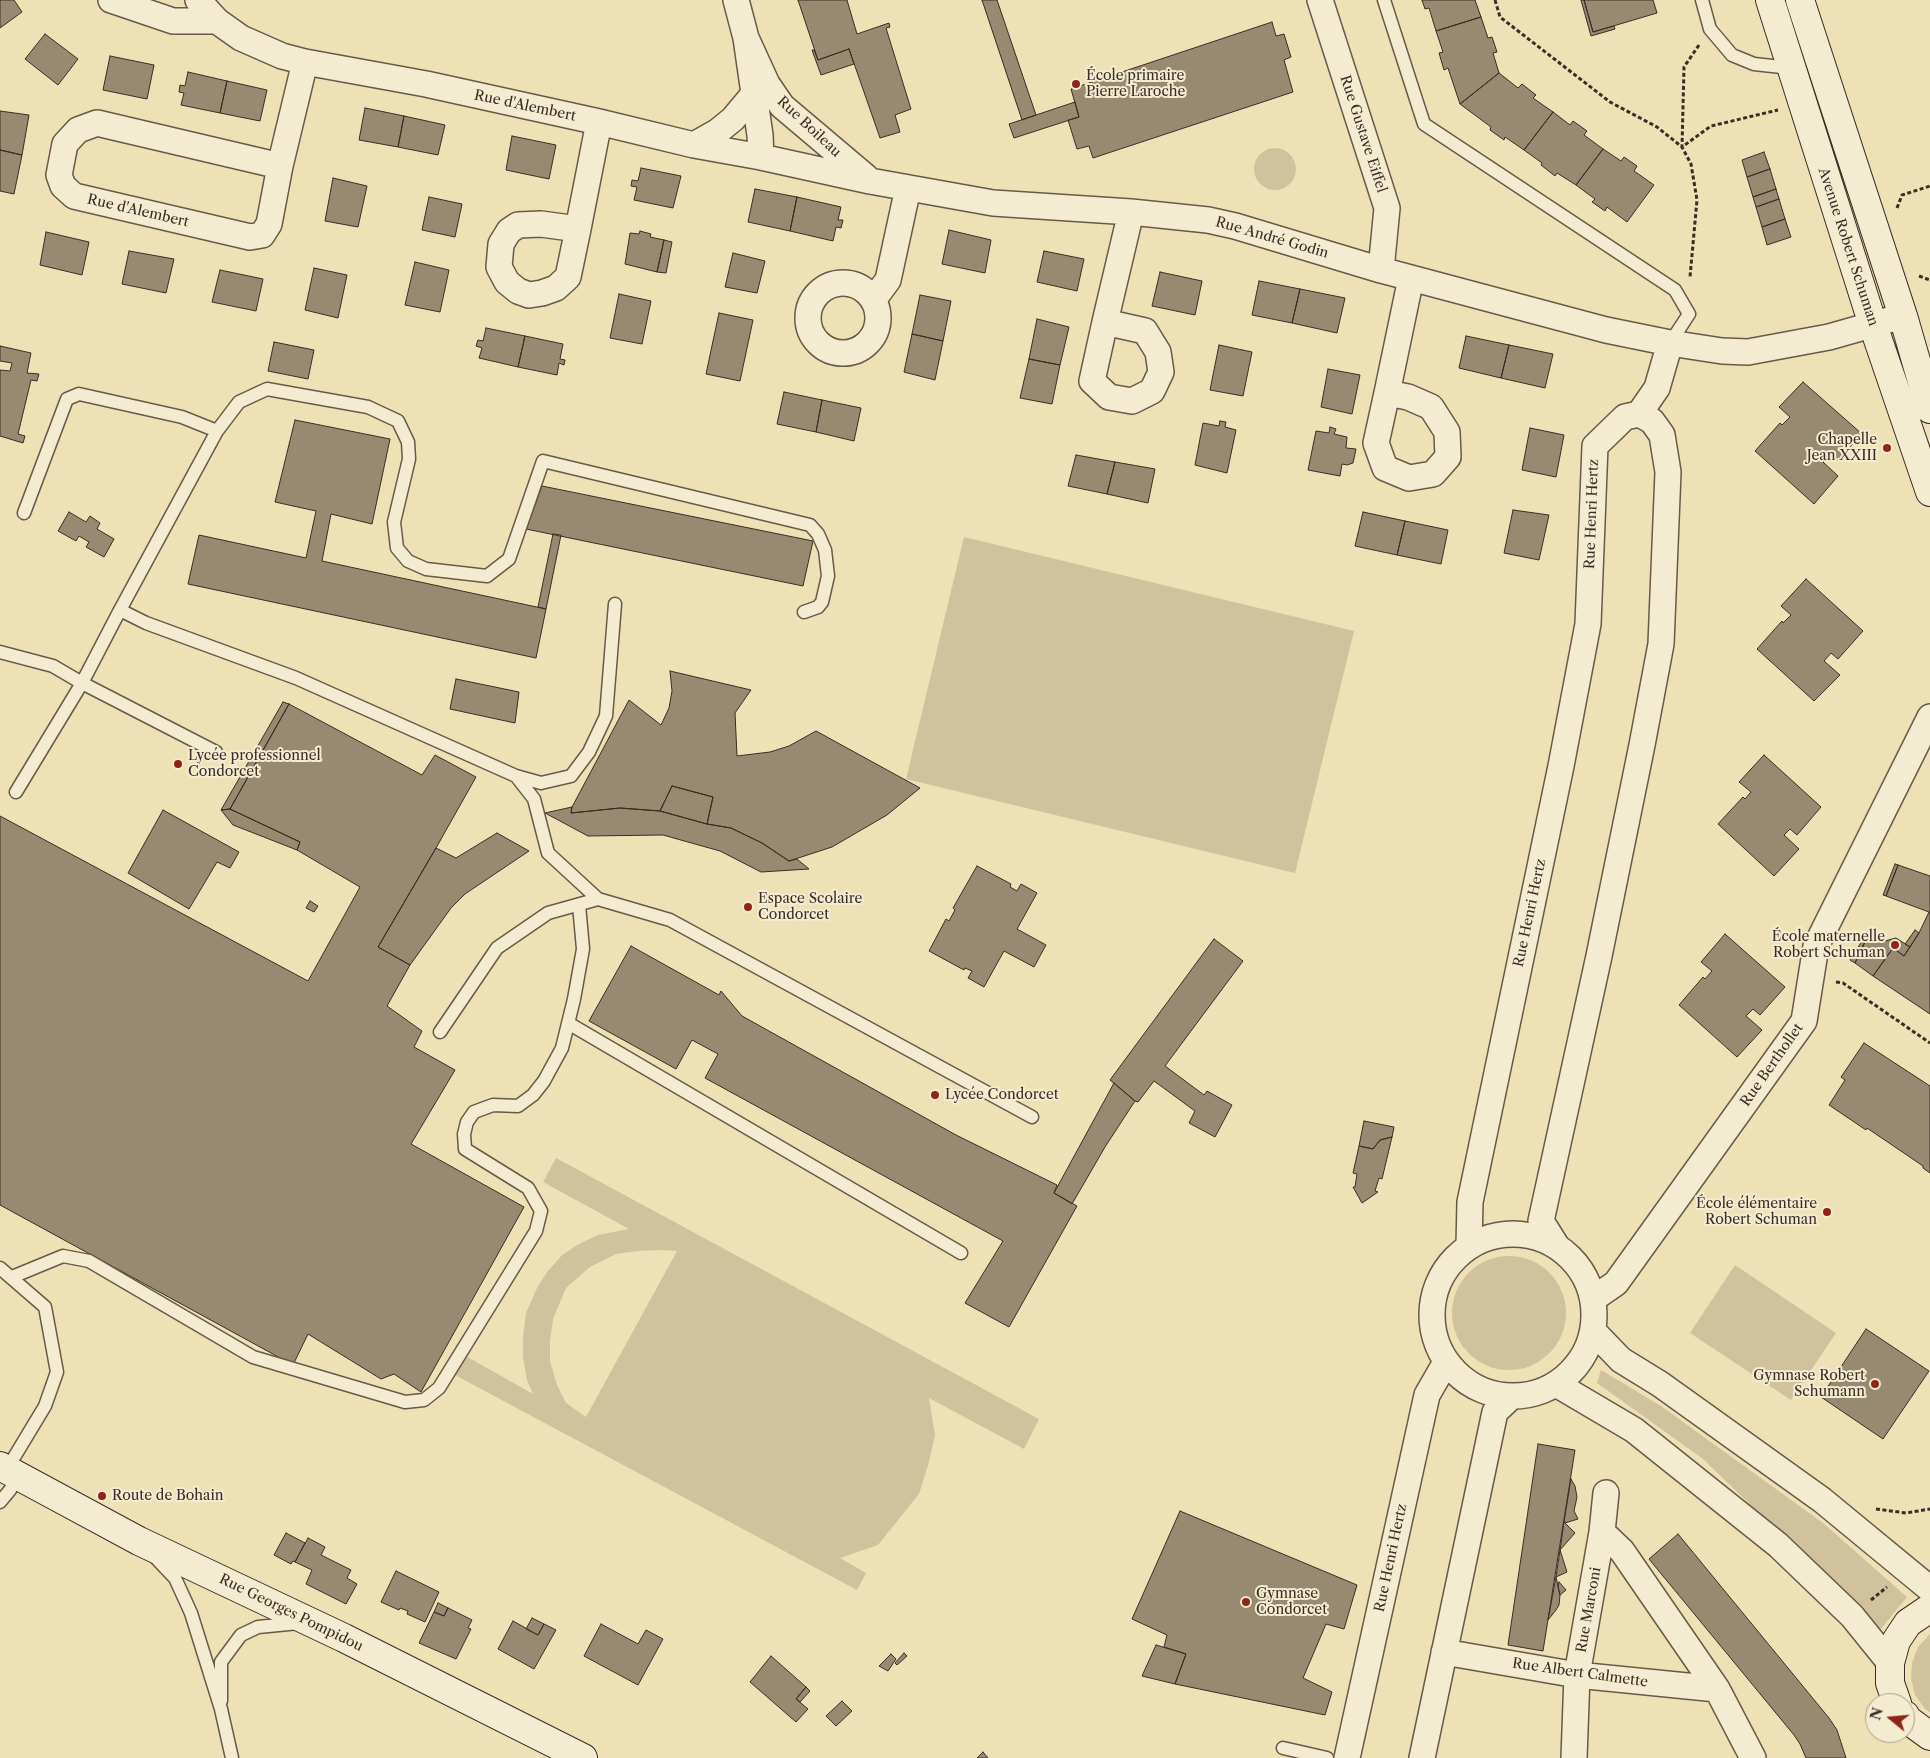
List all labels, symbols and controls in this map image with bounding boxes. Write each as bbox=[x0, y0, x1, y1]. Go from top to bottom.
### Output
place label: École primaire Pierre Laroche bbox=[1086, 68, 1185, 100]
street label: Rue Gustave Eiffel bbox=[1336, 73, 1390, 195]
marker: École primaire Pierre Laroche bbox=[1070, 78, 1082, 90]
street label: Rue d'Alembert bbox=[473, 87, 577, 125]
street label: Rue Boileau bbox=[774, 93, 844, 161]
street label: Avenue Robert Schuman bbox=[1814, 166, 1882, 328]
street label: Rue d'Alembert bbox=[86, 191, 190, 231]
street label: Rue André Godin bbox=[1214, 214, 1330, 262]
place label: Chapelle Jean XXIII bbox=[1807, 432, 1877, 464]
marker: Chapelle Jean XXIII bbox=[1881, 442, 1893, 454]
street label: Rue Henri Hertz bbox=[1582, 459, 1602, 569]
place label: Lycée professionnel Condorcet bbox=[188, 748, 321, 780]
marker: Lycée professionnel Condorcet bbox=[172, 758, 184, 770]
street label: Rue Henri Hertz bbox=[1510, 857, 1550, 969]
place label: Espace Scolaire Condorcet bbox=[758, 891, 862, 924]
marker: Espace Scolaire Condorcet bbox=[742, 901, 754, 913]
place label: École maternelle Robert Schuman bbox=[1772, 929, 1885, 962]
marker: École maternelle Robert Schuman bbox=[1889, 939, 1901, 951]
street label: Rue Berthollet bbox=[1737, 1020, 1807, 1110]
place label: Lycée Condorcet bbox=[945, 1087, 1059, 1103]
marker: Lycée Condorcet bbox=[929, 1089, 941, 1101]
place label: École élémentaire Robert Schuman bbox=[1696, 1196, 1817, 1228]
marker: École élémentaire Robert Schuman bbox=[1821, 1206, 1833, 1218]
place label: Gymnase Robert Schumann bbox=[1753, 1368, 1865, 1400]
marker: Gymnase Robert Schumann bbox=[1869, 1378, 1881, 1390]
place label: Route de Bohain bbox=[112, 1488, 223, 1504]
marker: Route de Bohain bbox=[96, 1490, 108, 1502]
street label: Rue Henri Hertz bbox=[1371, 1502, 1411, 1614]
street label: Rue Marconi bbox=[1573, 1566, 1605, 1654]
street label: Rue Georges Pompidou bbox=[216, 1571, 366, 1655]
place label: Gymnase Condorcet bbox=[1256, 1586, 1327, 1618]
marker: Gymnase Condorcet bbox=[1240, 1596, 1252, 1608]
street label: Rue Albert Calmette bbox=[1511, 1655, 1649, 1691]
north arrow bbox=[1865, 1693, 1915, 1743]
text: N bbox=[1866, 1705, 1887, 1722]

